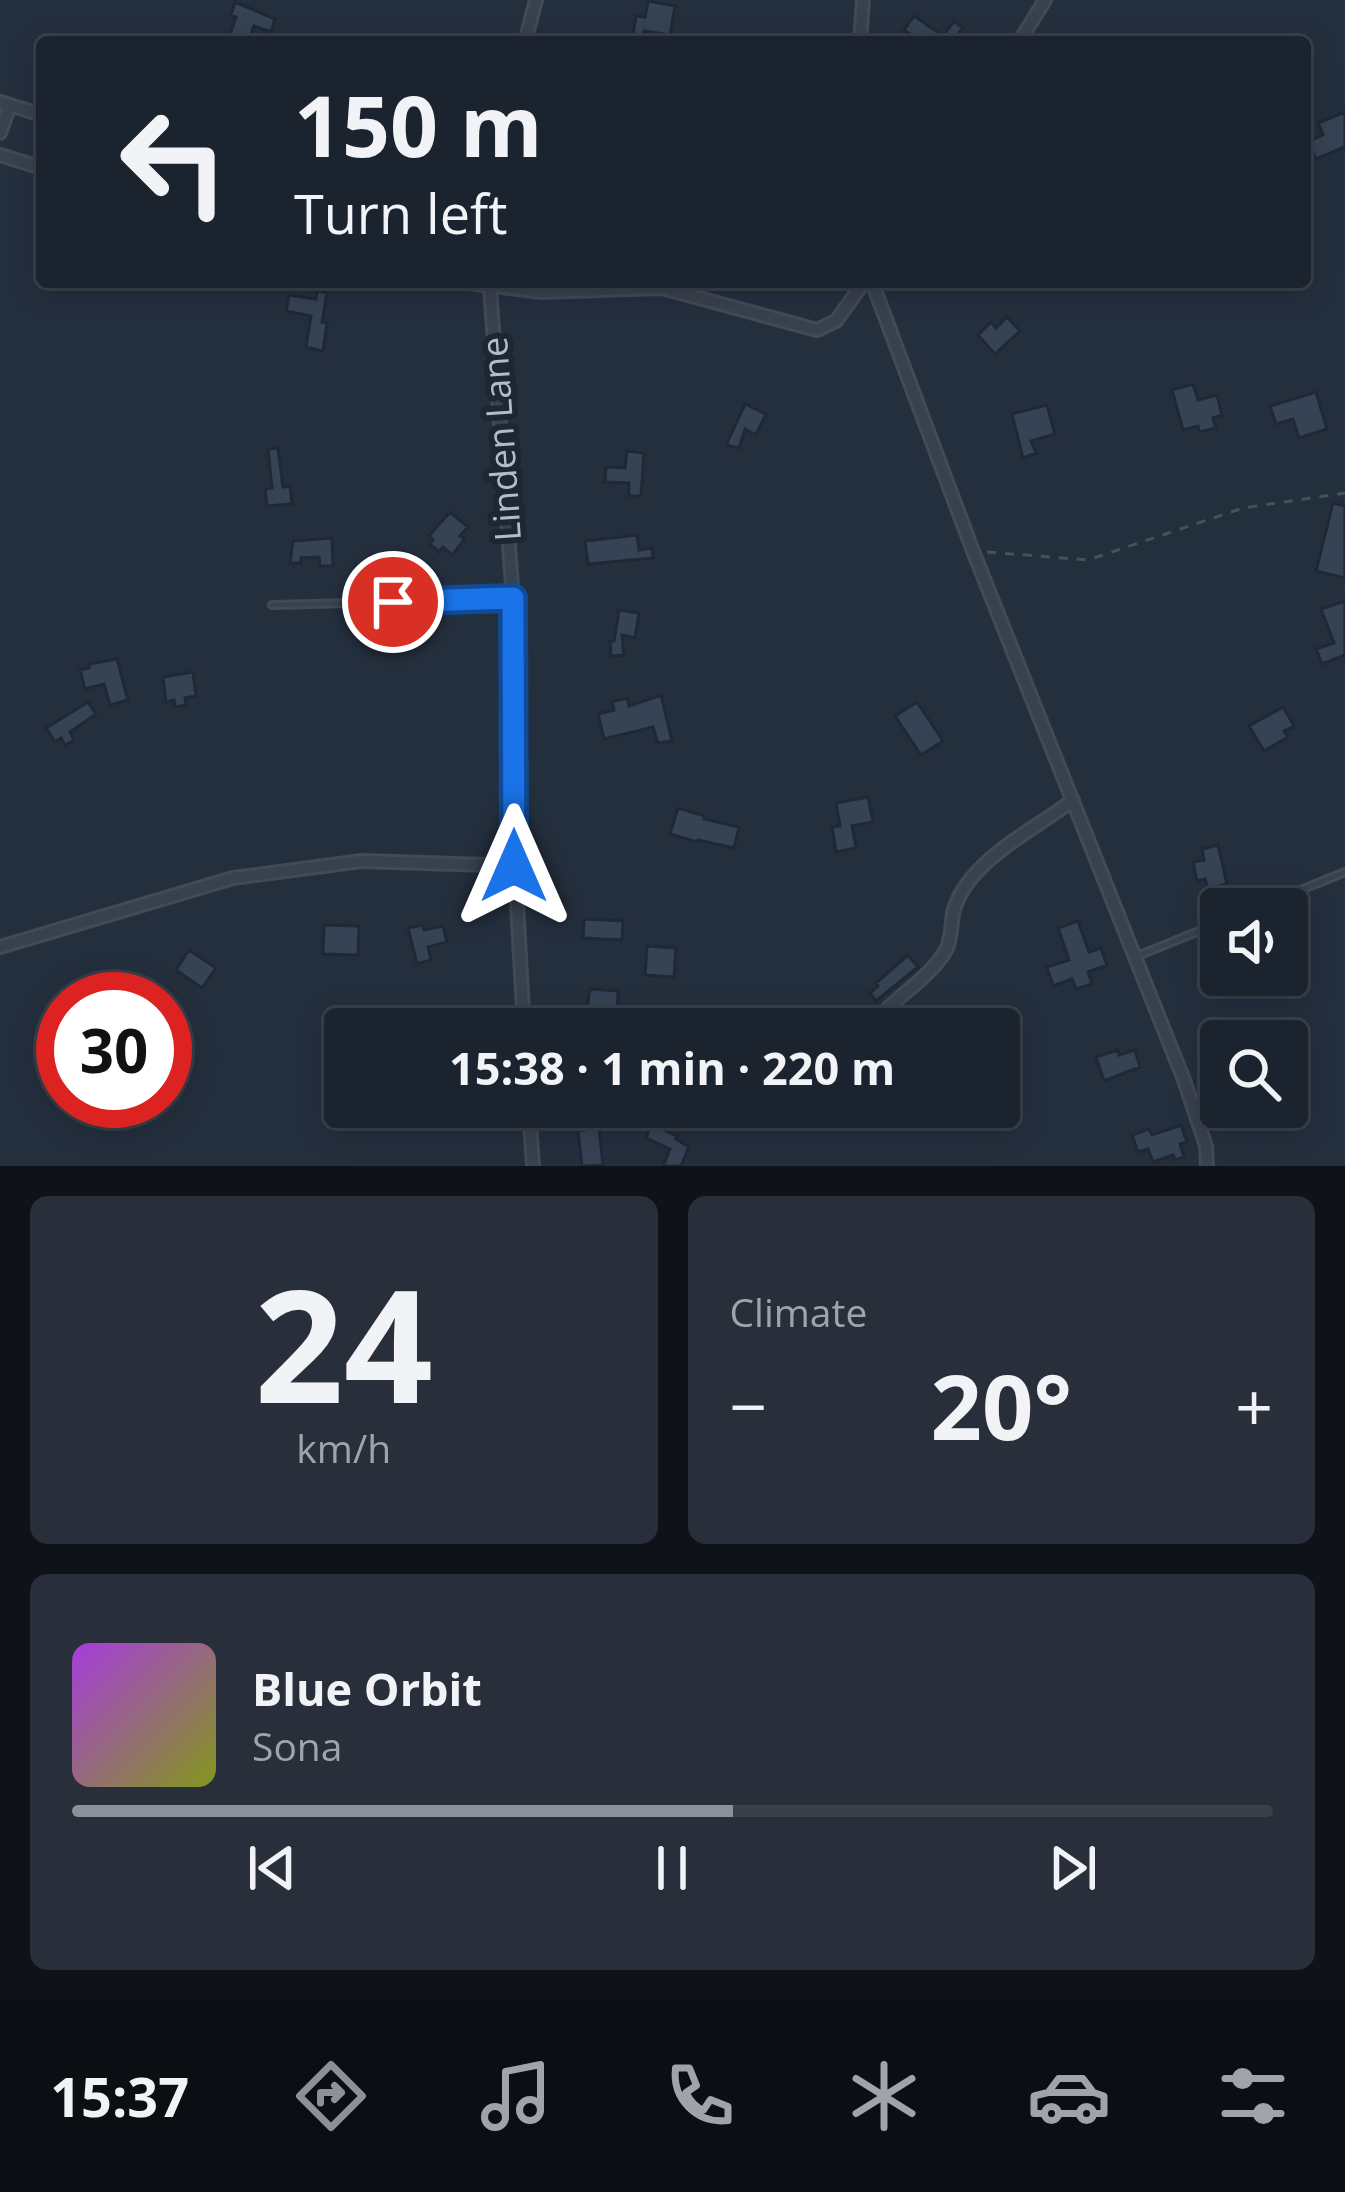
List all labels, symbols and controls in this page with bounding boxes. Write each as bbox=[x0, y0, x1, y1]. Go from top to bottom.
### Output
text: 150 m bbox=[294, 67, 542, 182]
icon: left bbox=[96, 84, 252, 240]
text: Turn left bbox=[294, 176, 507, 250]
street label: Linden Lane bbox=[469, 335, 532, 543]
pin bbox=[342, 551, 444, 653]
icon: arrive bbox=[360, 569, 426, 635]
position arrow bbox=[451, 803, 577, 929]
map controls bbox=[1200, 888, 1308, 1128]
button: sound bbox=[1200, 888, 1308, 996]
speed limit sign: 30 bbox=[36, 972, 192, 1128]
button: search bbox=[1200, 1020, 1308, 1128]
text: 15:38 · 1 min · 220 m bbox=[449, 1037, 895, 1098]
text: 24 bbox=[255, 1236, 433, 1449]
text: Climate bbox=[730, 1285, 867, 1338]
text: 20° bbox=[931, 1344, 1072, 1466]
text: − bbox=[730, 1360, 767, 1450]
text: + bbox=[1235, 1360, 1273, 1450]
text: km/h bbox=[296, 1421, 391, 1474]
text: Blue Orbit bbox=[252, 1658, 482, 1719]
text: Sona bbox=[252, 1719, 342, 1772]
icon: previous bbox=[239, 1835, 305, 1901]
icon: pause bbox=[639, 1835, 705, 1901]
icon: next bbox=[1040, 1835, 1106, 1901]
icon: directions bbox=[289, 2054, 373, 2138]
icon: music bbox=[474, 2054, 558, 2138]
icon: phone bbox=[658, 2054, 742, 2138]
icon: climate bbox=[842, 2054, 926, 2138]
icon: car bbox=[1027, 2054, 1111, 2138]
icon: filters bbox=[1211, 2054, 1295, 2138]
text: 15:37 bbox=[50, 2059, 189, 2133]

